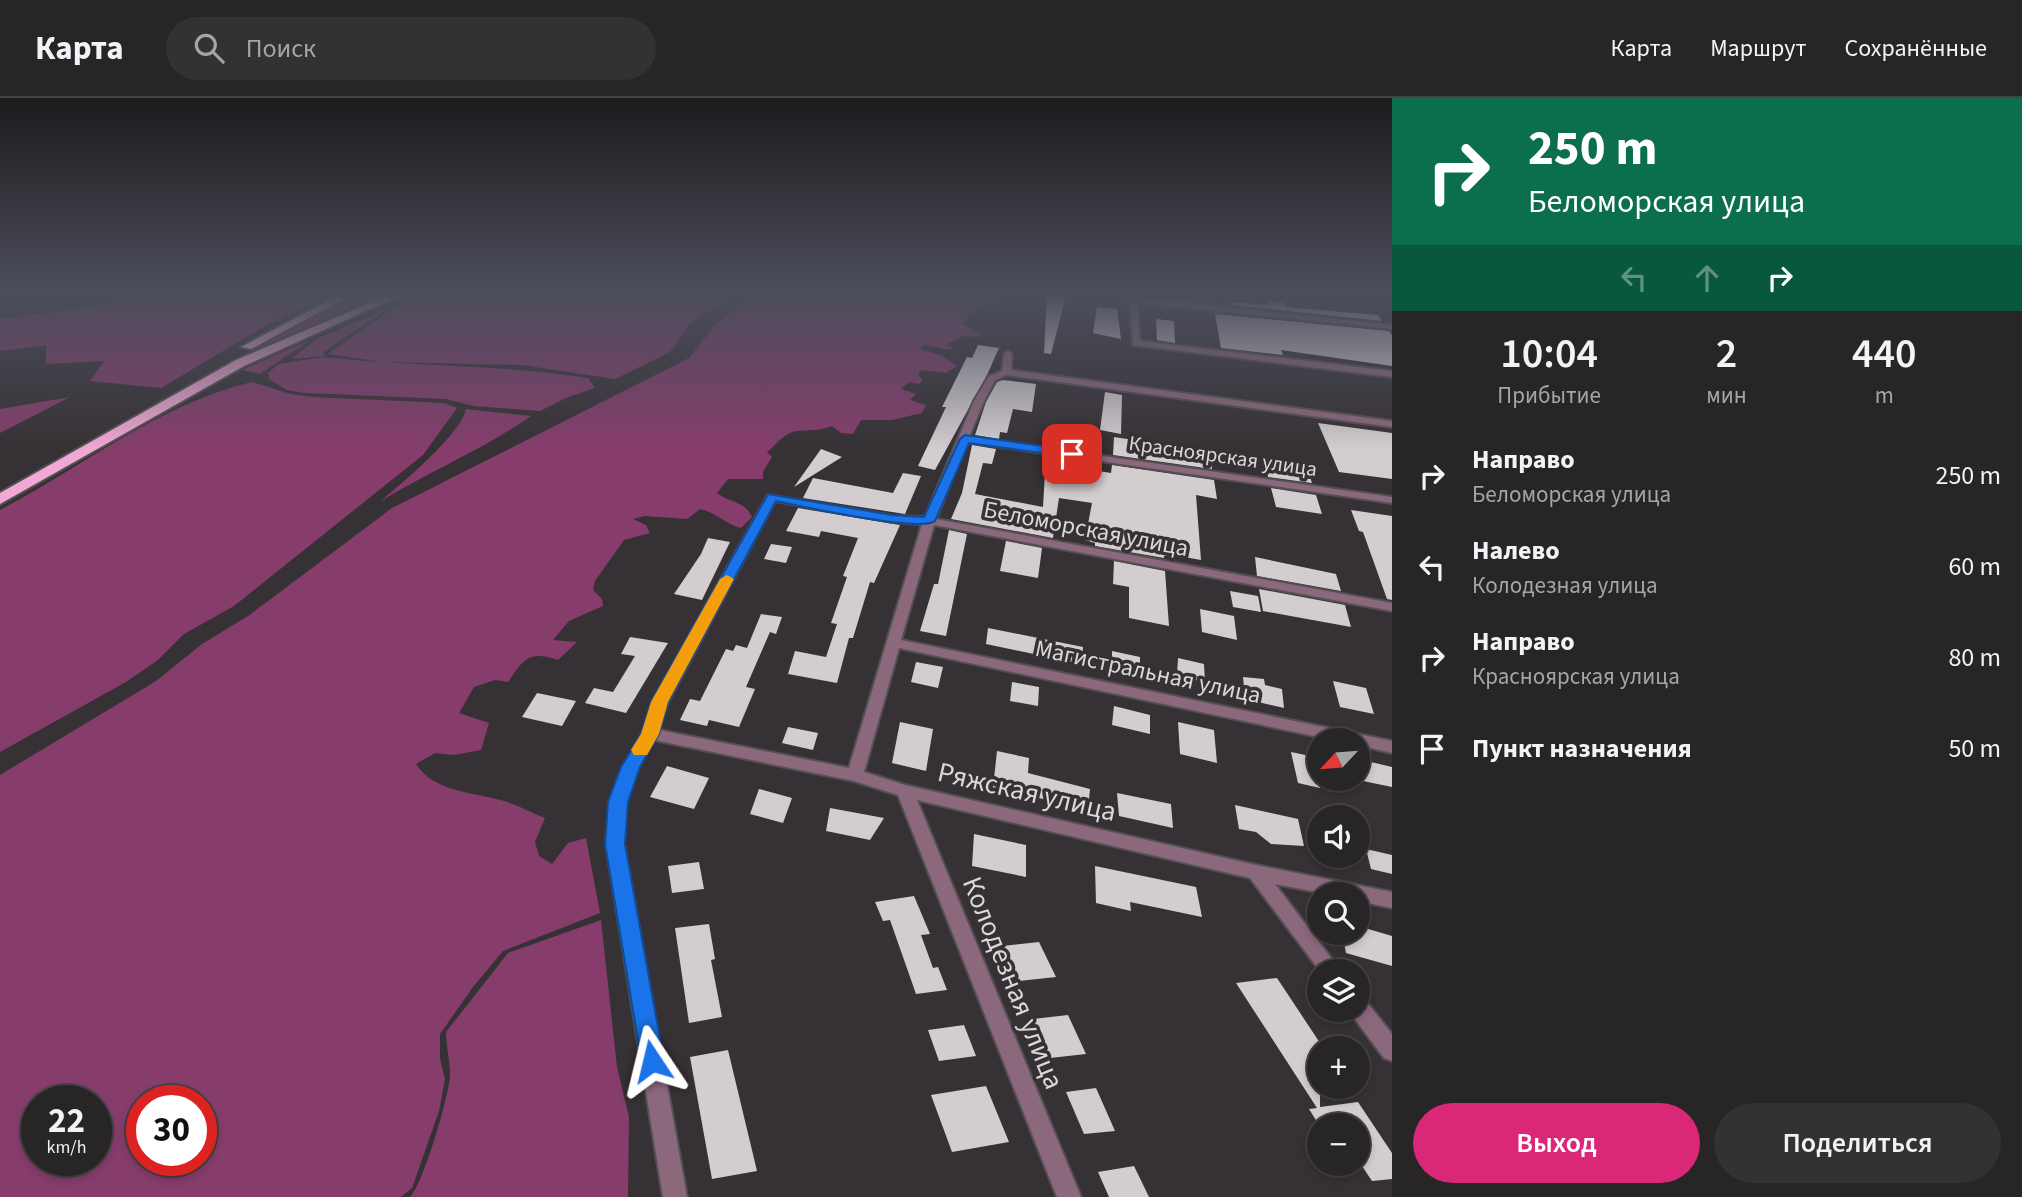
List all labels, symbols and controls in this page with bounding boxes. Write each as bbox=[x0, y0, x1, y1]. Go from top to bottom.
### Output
search box bbox=[166, 17, 656, 80]
text: Карта bbox=[35, 25, 124, 72]
icon: search bbox=[190, 29, 228, 67]
text: Поиск bbox=[246, 30, 316, 67]
text: Карта bbox=[1611, 31, 1672, 66]
text: Маршрут bbox=[1710, 31, 1806, 66]
text: Сохранённые bbox=[1844, 31, 1987, 66]
text: 250 m bbox=[1528, 114, 1657, 184]
icon: right bbox=[1413, 126, 1504, 217]
text: Беломорская улица bbox=[1528, 179, 1805, 225]
icon: left bbox=[1615, 259, 1653, 297]
icon: ahead bbox=[1688, 259, 1726, 297]
icon: right bbox=[1761, 259, 1799, 297]
text: 10:04 bbox=[1500, 324, 1598, 384]
text: 2 bbox=[1716, 324, 1737, 384]
text: 440 bbox=[1852, 324, 1917, 384]
text: Прибытие bbox=[1497, 379, 1601, 412]
text: мин bbox=[1706, 379, 1747, 412]
text: m bbox=[1875, 379, 1894, 412]
pin bbox=[1042, 424, 1102, 484]
street label: Красноярская улица bbox=[1127, 428, 1319, 484]
icon: arrive bbox=[1053, 435, 1091, 473]
text: Направо bbox=[1472, 441, 1575, 478]
icon: right bbox=[1413, 457, 1451, 495]
text: 250 m bbox=[1935, 457, 2001, 494]
text: Беломорская улица bbox=[1472, 478, 1671, 511]
street label: Беломорская улица bbox=[981, 492, 1191, 566]
text: Налево bbox=[1472, 532, 1560, 569]
icon: left bbox=[1413, 548, 1451, 586]
text: 60 m bbox=[1948, 548, 2001, 585]
text: Колодезная улица bbox=[1472, 569, 1658, 602]
text: Направо bbox=[1472, 623, 1575, 660]
street label: Магистральная улица bbox=[1032, 631, 1264, 713]
icon: right bbox=[1413, 639, 1451, 677]
text: 80 m bbox=[1948, 639, 2001, 676]
text: Красноярская улица bbox=[1472, 660, 1680, 693]
north arrow bbox=[1307, 728, 1370, 791]
map controls bbox=[1307, 728, 1370, 1176]
icon: arrive bbox=[1413, 730, 1451, 768]
text: Пункт назначения bbox=[1472, 730, 1692, 767]
text: 50 m bbox=[1948, 730, 2001, 767]
street label: Ряжская улица bbox=[934, 752, 1120, 832]
button: sound bbox=[1307, 805, 1370, 868]
street label: Колодезная улица bbox=[952, 871, 1074, 1095]
button: search bbox=[1307, 882, 1370, 945]
button: layers bbox=[1307, 959, 1370, 1022]
position arrow bbox=[615, 1024, 689, 1098]
button: + bbox=[1307, 1036, 1370, 1099]
speed limit sign: 30 bbox=[126, 1085, 217, 1176]
text: 22 bbox=[48, 1096, 85, 1146]
button: Выход bbox=[1413, 1103, 1700, 1183]
button: Поделиться bbox=[1714, 1103, 2001, 1183]
button: − bbox=[1307, 1113, 1370, 1176]
text: km/h bbox=[47, 1135, 86, 1160]

